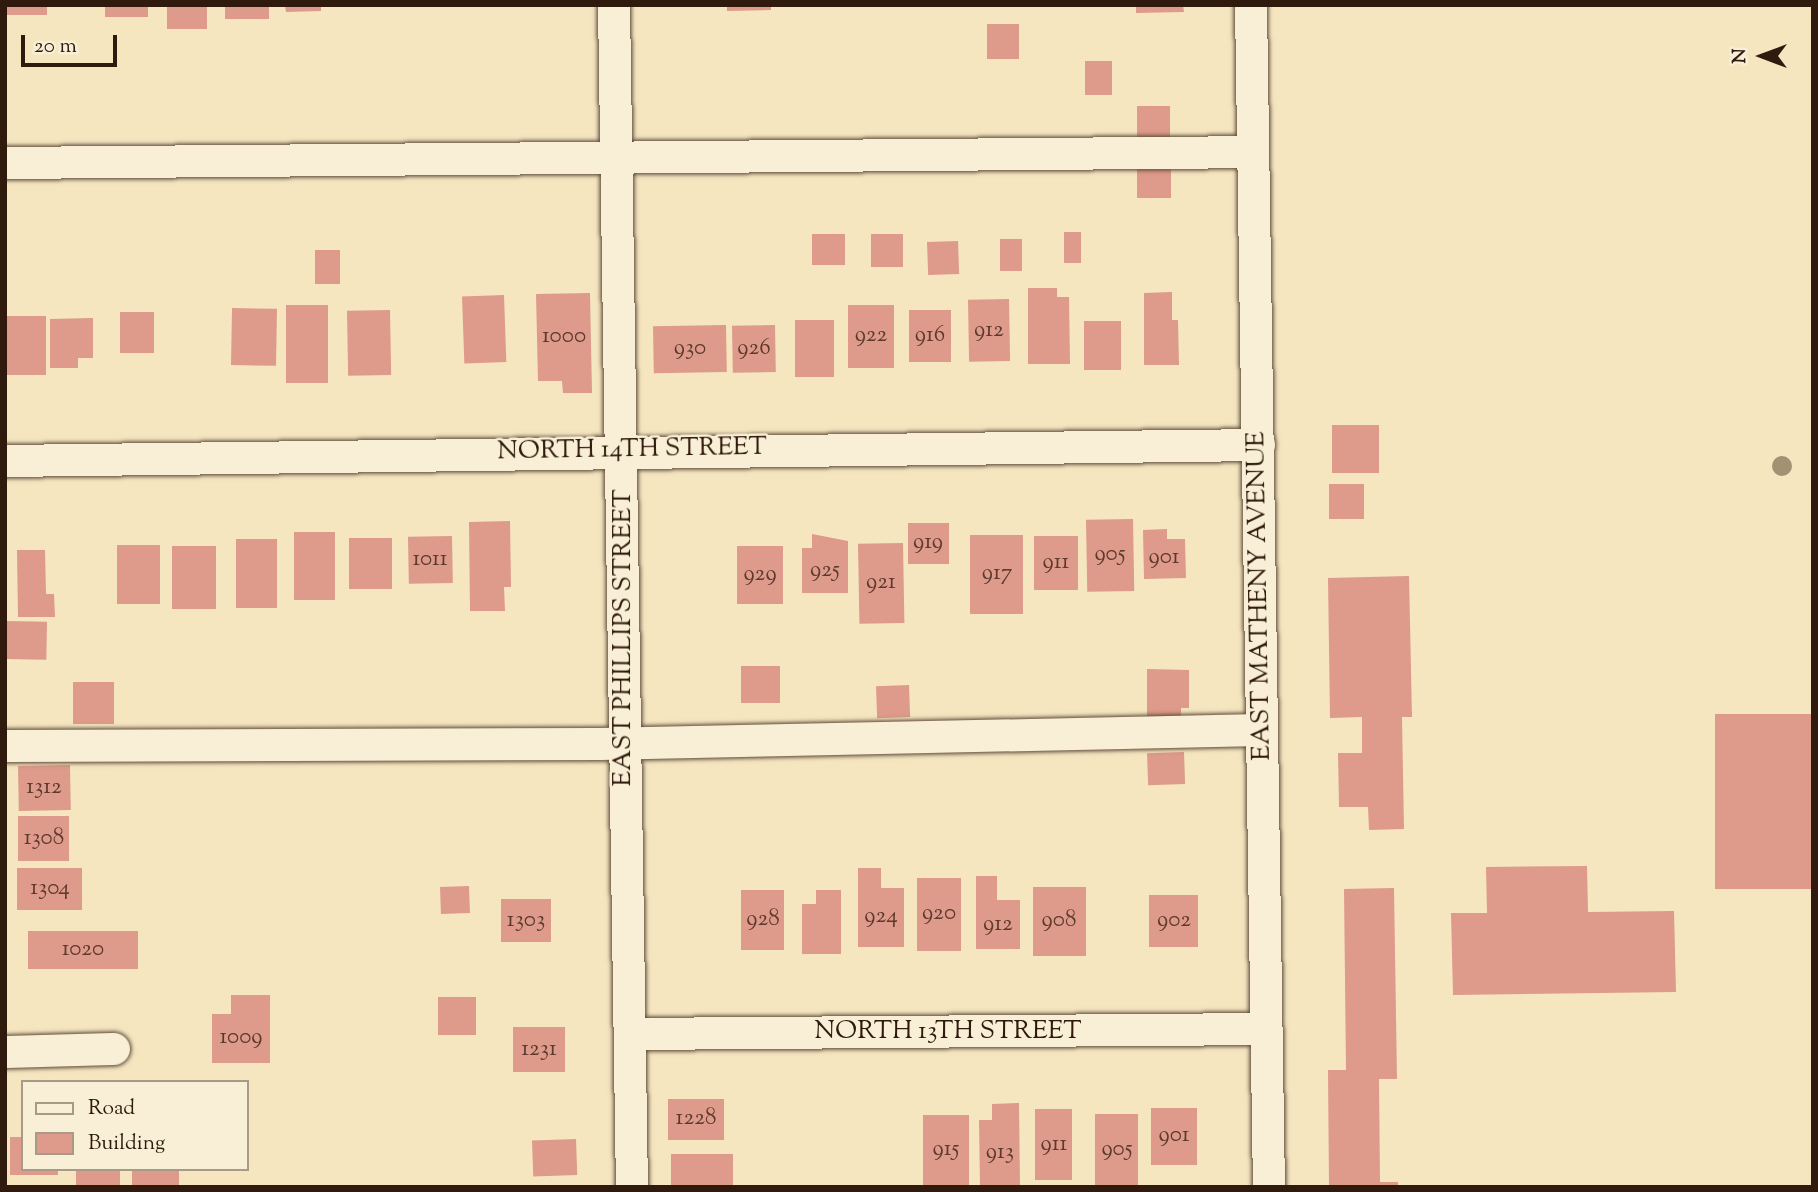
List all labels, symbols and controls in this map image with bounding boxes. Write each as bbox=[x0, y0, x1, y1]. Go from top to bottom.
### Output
scale bar bbox=[24, 21, 121, 65]
north arrow bbox=[1727, 21, 1797, 91]
text: 20 m bbox=[34, 32, 77, 62]
text: N bbox=[1727, 48, 1754, 64]
house number: 912 bbox=[974, 317, 1004, 345]
house number: 922 bbox=[855, 322, 887, 350]
house number: 916 bbox=[915, 322, 945, 350]
house number: 1000 bbox=[542, 323, 586, 351]
house number: 930 bbox=[674, 335, 706, 363]
house number: 926 bbox=[737, 335, 771, 363]
street label: EAST MATHENY AVENUE bbox=[1242, 431, 1278, 761]
street label: NORTH 14TH STREET bbox=[497, 432, 767, 468]
street label: EAST PHILLIPS STREET bbox=[608, 489, 640, 787]
house number: 919 bbox=[913, 529, 943, 557]
house number: 905 bbox=[1094, 541, 1126, 569]
house number: 901 bbox=[1149, 544, 1179, 572]
house number: 1011 bbox=[412, 546, 448, 574]
house number: 911 bbox=[1043, 549, 1069, 577]
house number: 925 bbox=[810, 557, 840, 585]
house number: 917 bbox=[982, 560, 1012, 588]
house number: 929 bbox=[743, 561, 777, 589]
house number: 921 bbox=[866, 569, 896, 597]
house number: 1312 bbox=[26, 774, 62, 802]
house number: 1308 bbox=[24, 825, 64, 853]
house number: 1304 bbox=[30, 875, 70, 903]
house number: 920 bbox=[922, 900, 956, 928]
house number: 924 bbox=[864, 903, 898, 931]
house number: 928 bbox=[746, 906, 780, 934]
house number: 1303 bbox=[507, 907, 545, 935]
house number: 908 bbox=[1042, 907, 1076, 935]
house number: 902 bbox=[1157, 907, 1191, 935]
house number: 912 bbox=[983, 911, 1013, 939]
house number: 1020 bbox=[62, 936, 104, 964]
street label: NORTH 13TH STREET bbox=[814, 1016, 1082, 1048]
house number: 1009 bbox=[219, 1024, 263, 1052]
house number: 1231 bbox=[521, 1036, 557, 1064]
legend bbox=[21, 1080, 248, 1171]
text: Road bbox=[88, 1094, 135, 1124]
house number: 1228 bbox=[676, 1105, 716, 1133]
house number: 901 bbox=[1159, 1122, 1189, 1150]
text: Building bbox=[88, 1129, 165, 1159]
house number: 911 bbox=[1041, 1131, 1067, 1159]
house number: 915 bbox=[933, 1136, 959, 1164]
house number: 905 bbox=[1101, 1136, 1133, 1164]
house number: 913 bbox=[986, 1139, 1014, 1167]

